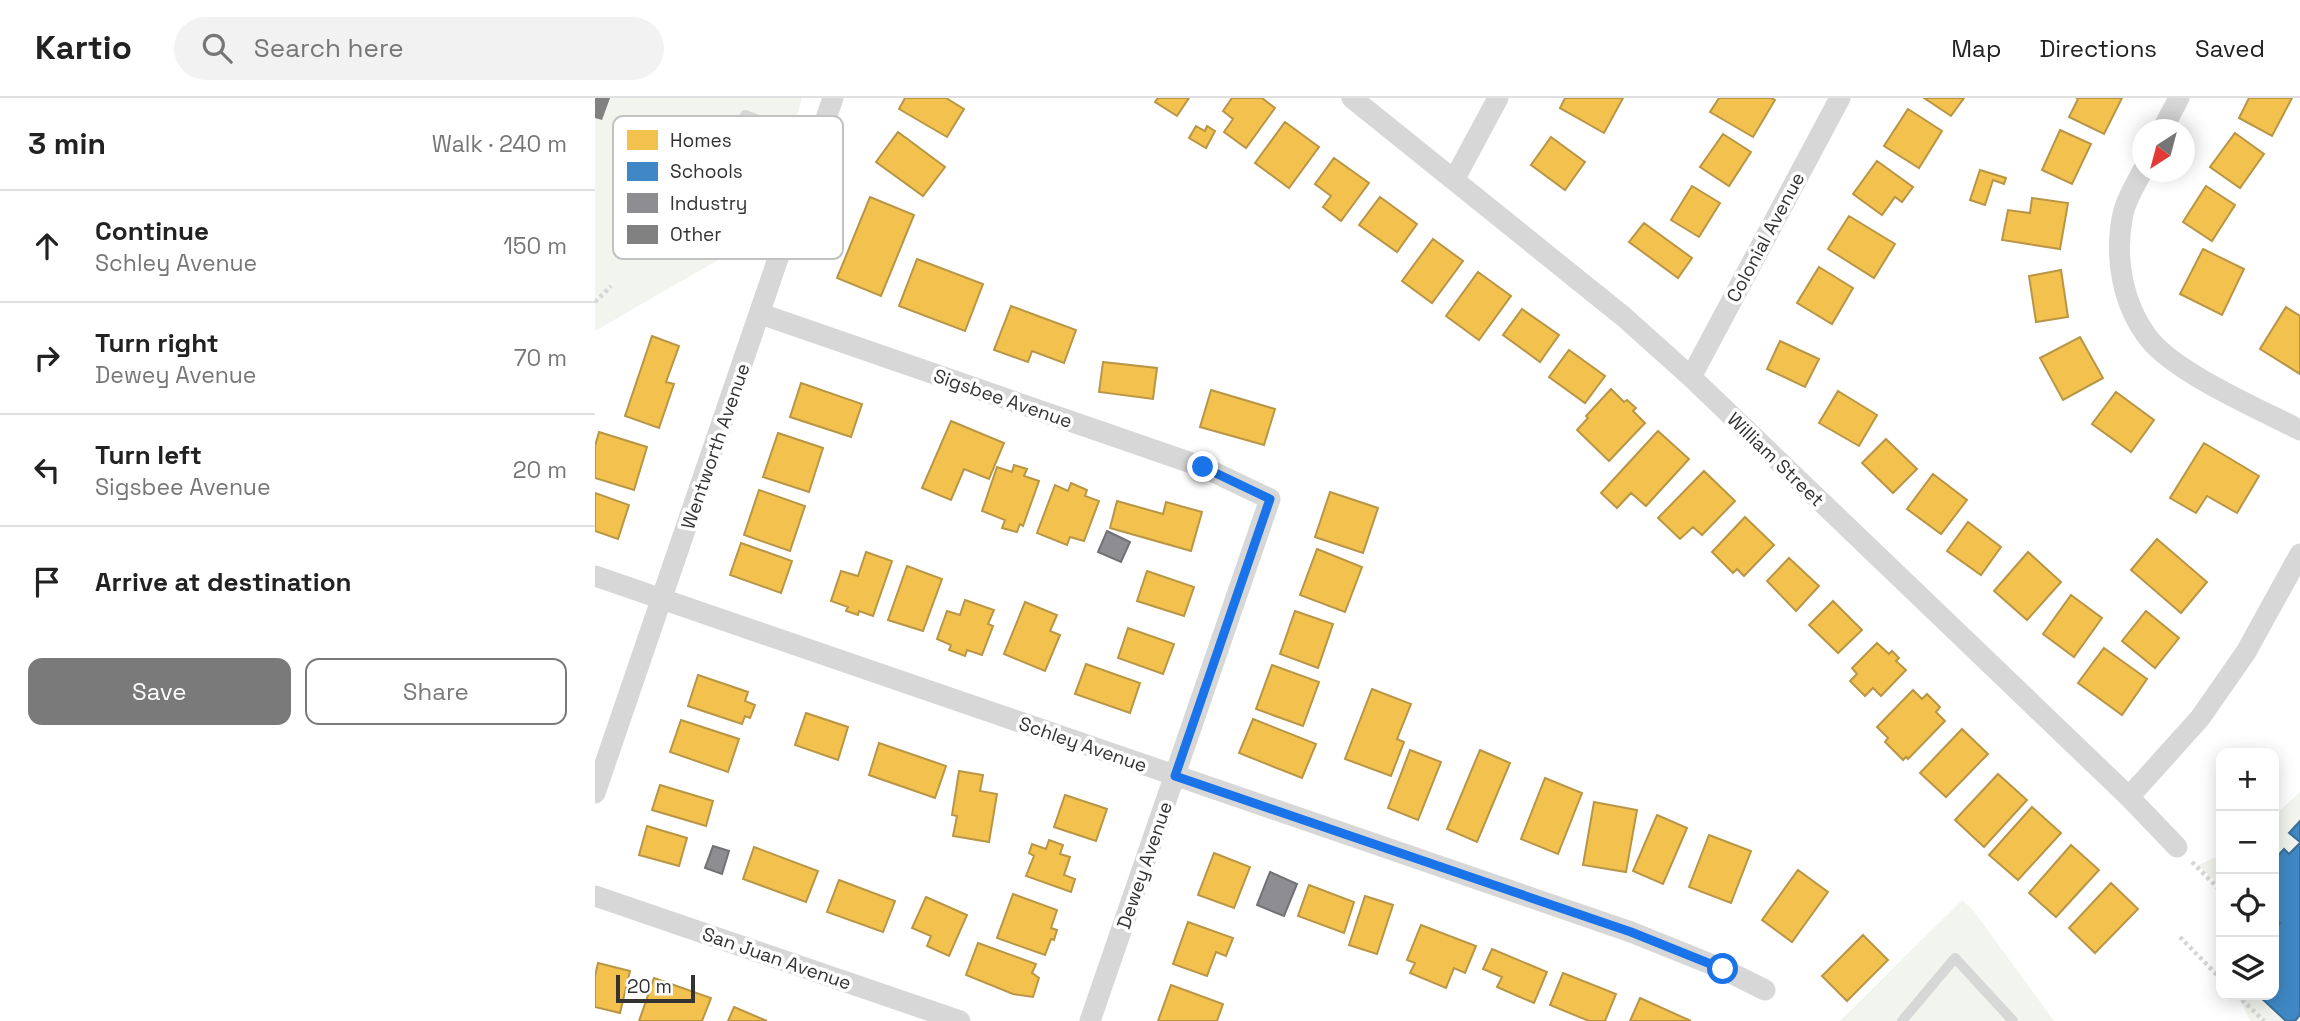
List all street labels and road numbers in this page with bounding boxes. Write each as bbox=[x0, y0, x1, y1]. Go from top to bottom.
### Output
street label: Colonial Avenue bbox=[1721, 168, 1810, 307]
street label: Wentworth Avenue bbox=[675, 360, 756, 532]
street label: Sigsbee Avenue bbox=[930, 363, 1075, 434]
street label: William Street bbox=[1722, 407, 1829, 512]
street label: Schley Avenue bbox=[1015, 711, 1150, 778]
street label: Dewey Avenue bbox=[1111, 798, 1178, 932]
street label: San Juan Avenue bbox=[699, 921, 855, 996]

